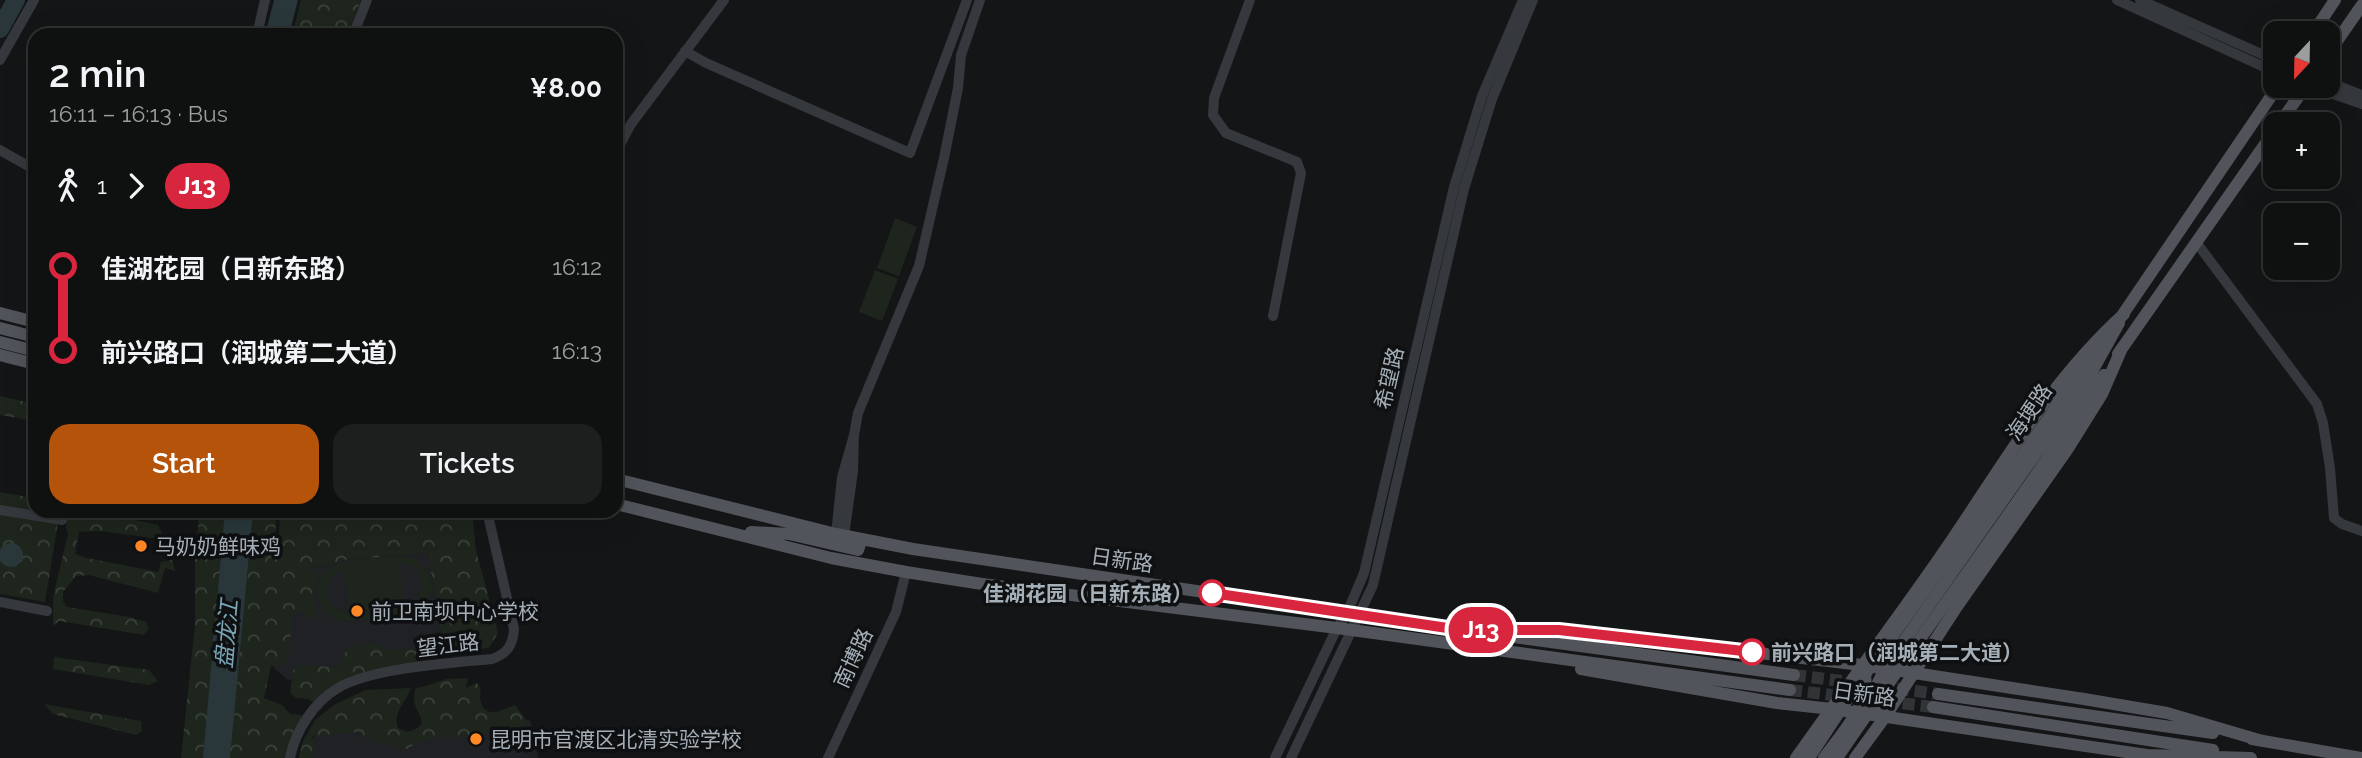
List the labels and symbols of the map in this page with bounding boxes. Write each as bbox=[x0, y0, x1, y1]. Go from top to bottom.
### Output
north arrow bbox=[2263, 21, 2340, 98]
street label: 希望路 bbox=[1370, 344, 1408, 412]
street label: 海埂路 bbox=[2001, 379, 2057, 445]
place label: 马奶奶鲜味鸡 bbox=[155, 534, 281, 559]
marker: 马奶奶鲜味鸡 bbox=[133, 538, 149, 554]
street label: 日新路 bbox=[1089, 543, 1155, 577]
marker: 佳湖花园（日新东路） bbox=[1199, 580, 1225, 606]
place label: 佳湖花园（日新东路） bbox=[983, 581, 1193, 606]
water label: 盘龙江 bbox=[210, 595, 243, 670]
place label: 前卫南坝中心学校 bbox=[371, 599, 539, 624]
marker: 前卫南坝中心学校 bbox=[349, 603, 365, 619]
line badge: J13 bbox=[1441, 607, 1521, 653]
street label: 南博路 bbox=[828, 624, 878, 692]
street label: 望江路 bbox=[415, 629, 481, 661]
marker: 前兴路口（润城第二大道） bbox=[1739, 639, 1765, 665]
place label: 前兴路口（润城第二大道） bbox=[1771, 640, 2023, 665]
street label: 日新路 bbox=[1831, 677, 1897, 711]
place label: 昆明市官渡区北清实验学校 bbox=[490, 727, 742, 752]
marker: 昆明市官渡区北清实验学校 bbox=[468, 731, 484, 747]

